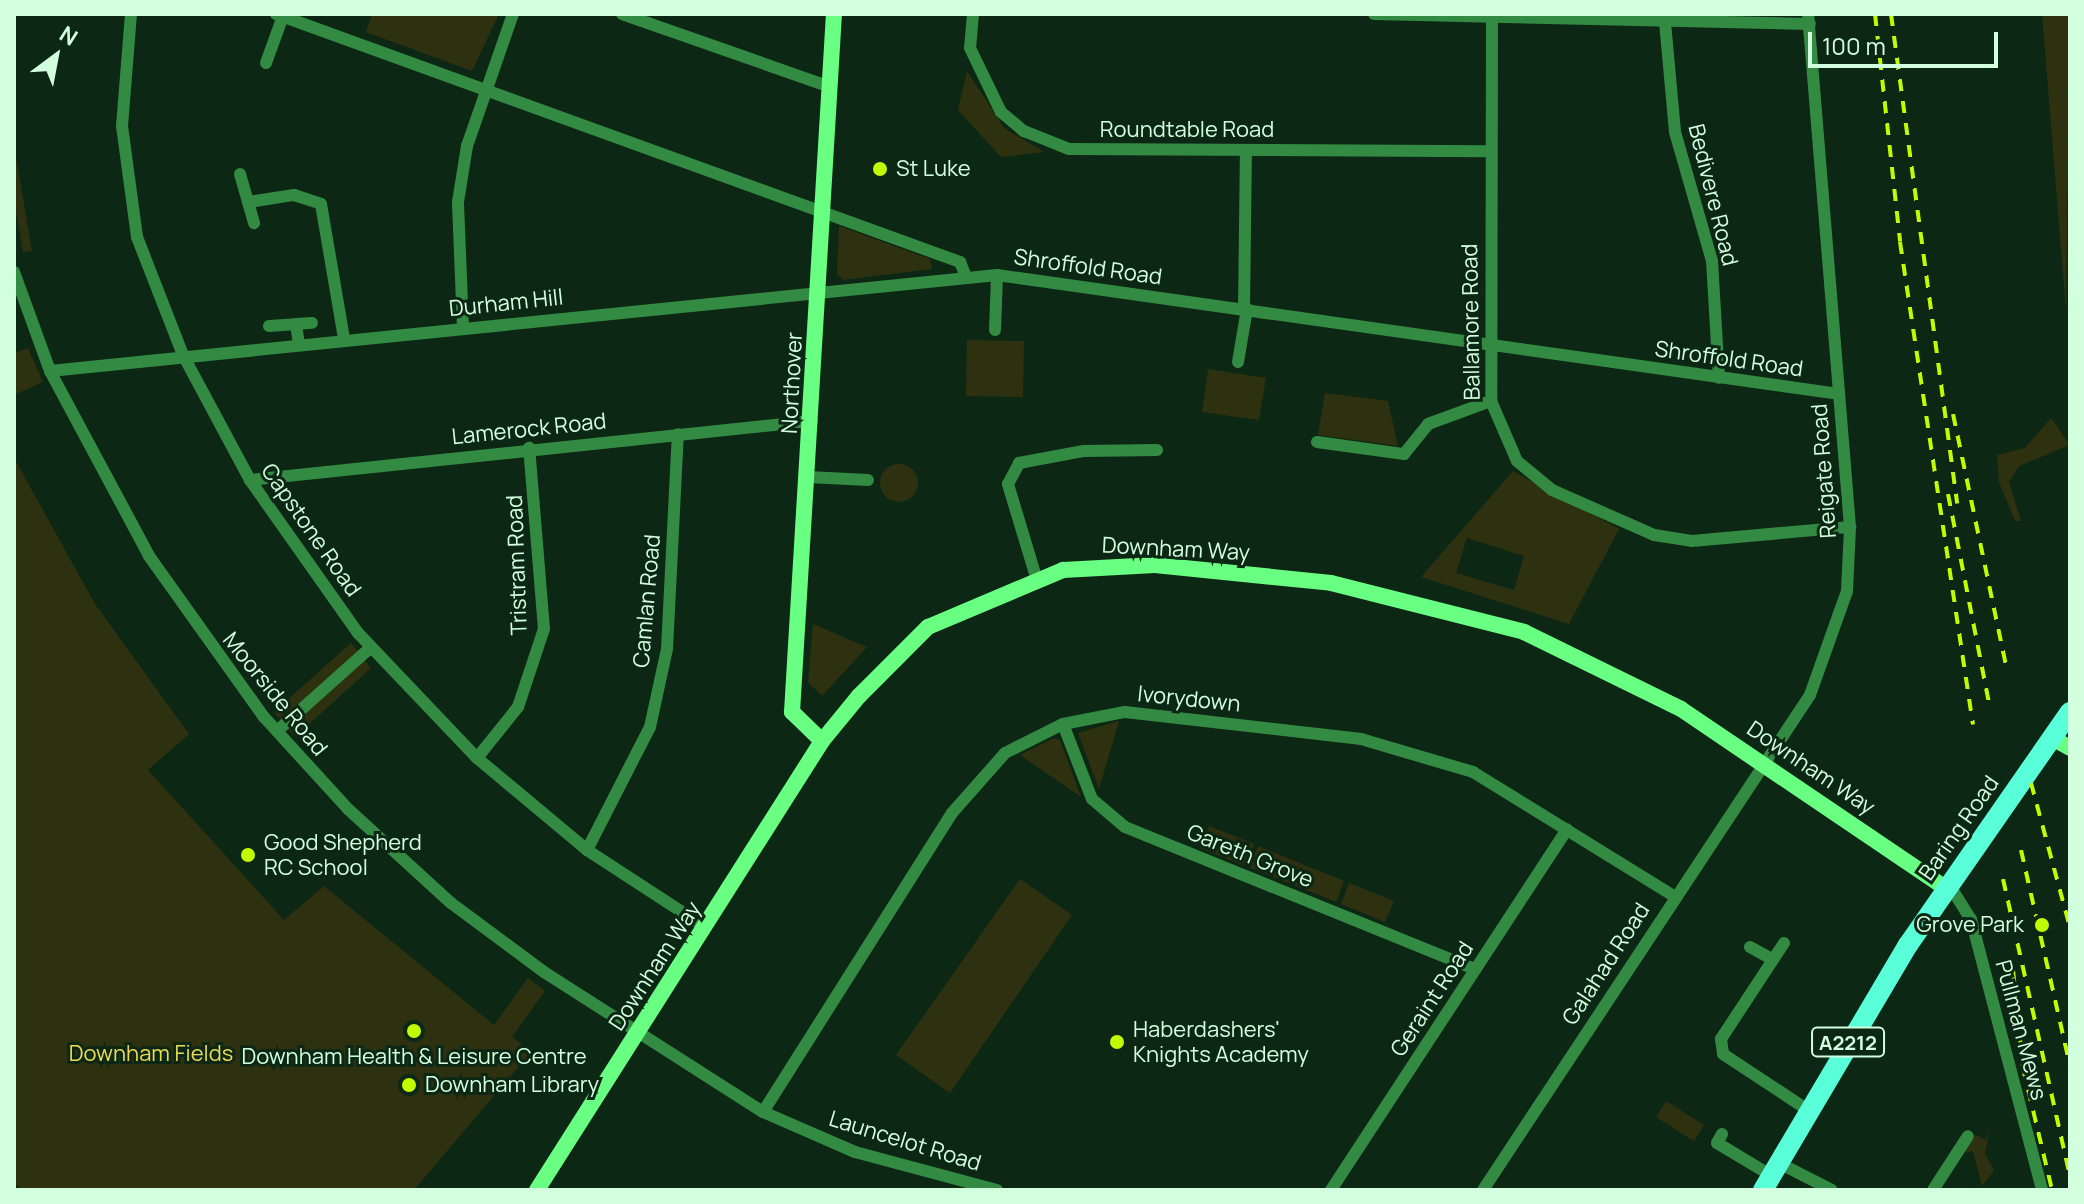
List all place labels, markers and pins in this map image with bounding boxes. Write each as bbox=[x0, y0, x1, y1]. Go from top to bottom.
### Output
place label: St Luke bbox=[896, 156, 971, 182]
marker: St Luke bbox=[871, 160, 889, 178]
place label: Good Shepherd RC School bbox=[264, 829, 422, 880]
marker: Good Shepherd RC School bbox=[239, 846, 257, 864]
place label: Grove Park bbox=[1916, 912, 2024, 938]
marker: Grove Park bbox=[2031, 914, 2053, 936]
place label: Haberdashers' Knights Academy bbox=[1133, 1016, 1309, 1068]
marker: Downham Health & Leisure Centre bbox=[405, 1022, 423, 1040]
marker: Haberdashers' Knights Academy bbox=[1108, 1033, 1126, 1051]
place label: Downham Health & Leisure Centre bbox=[241, 1044, 587, 1070]
place label: Downham Library bbox=[425, 1072, 599, 1098]
marker: Downham Library bbox=[400, 1076, 418, 1094]

